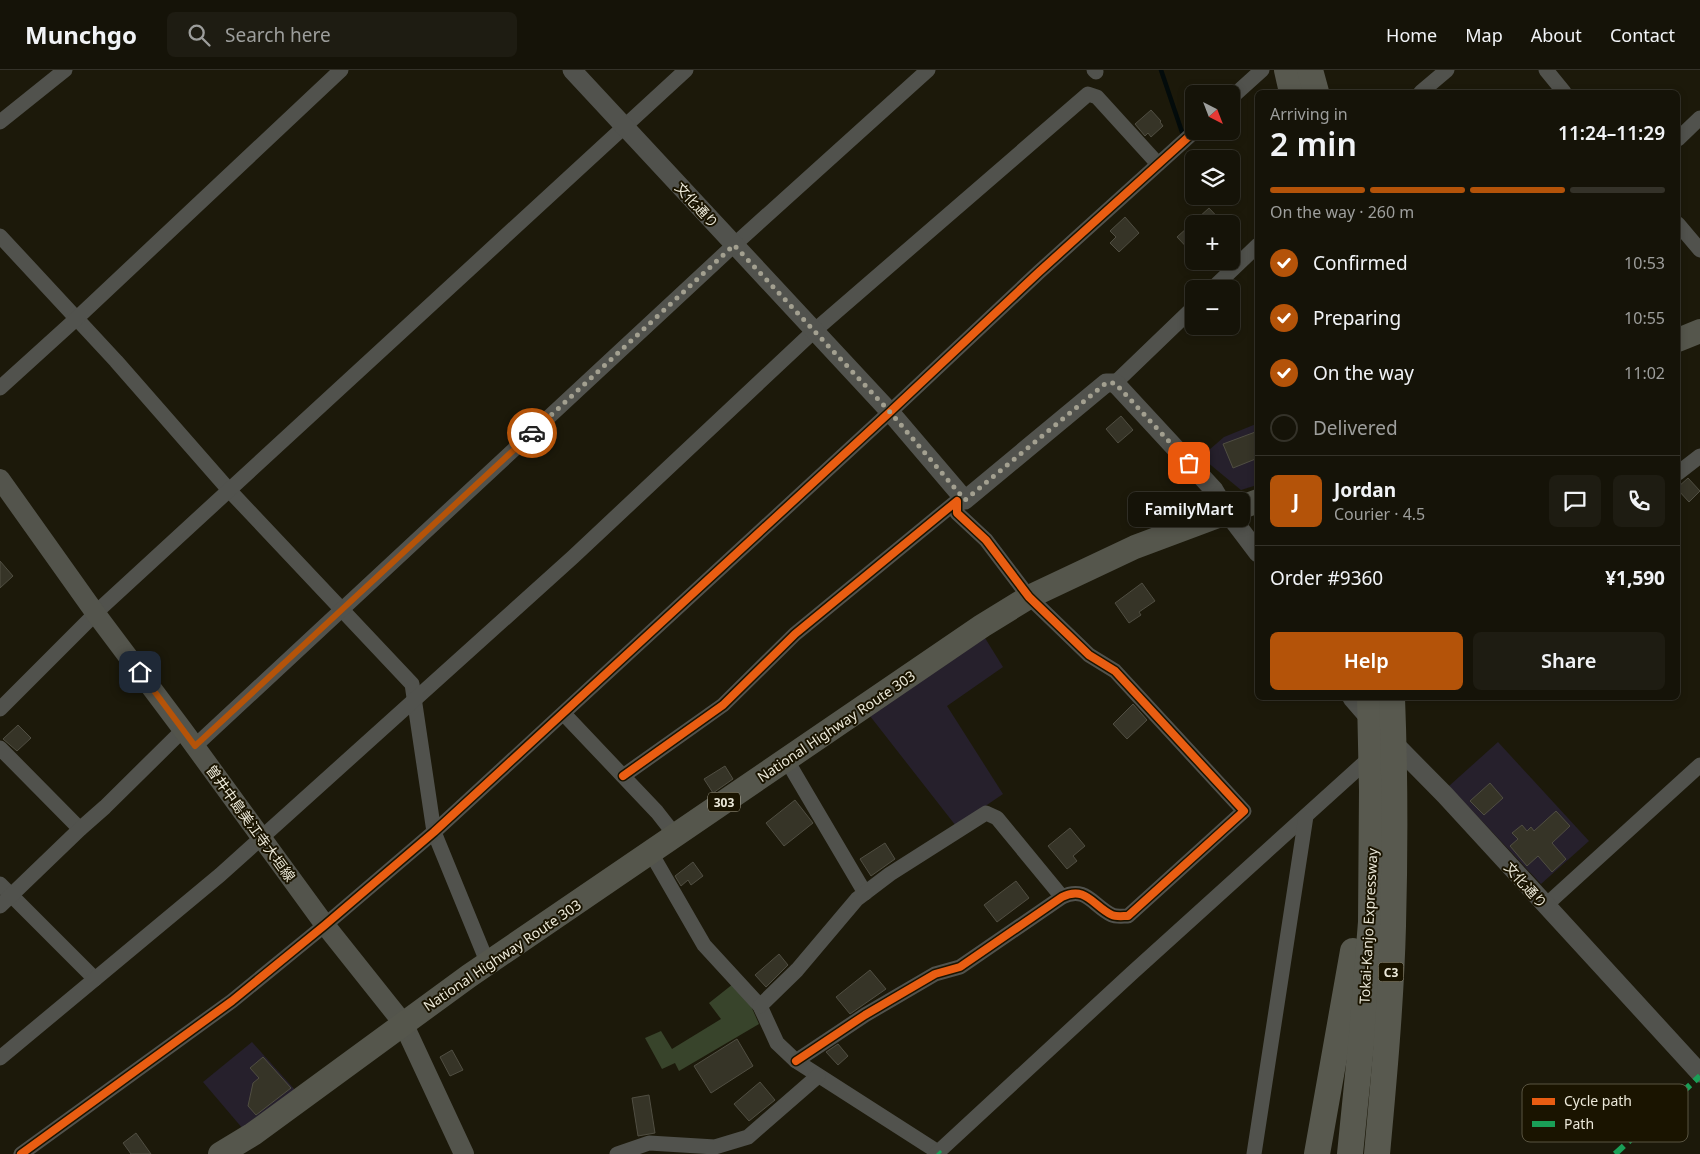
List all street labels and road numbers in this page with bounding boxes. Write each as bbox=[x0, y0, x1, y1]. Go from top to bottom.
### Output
street label: 文化通り bbox=[671, 178, 723, 232]
street label: National Highway Route 303 bbox=[753, 666, 919, 786]
street label: 曽井中島美江寺大垣線 bbox=[202, 761, 300, 885]
road number: 303 bbox=[708, 792, 740, 812]
street label: Tokai-Kanjo Expressway bbox=[1354, 847, 1382, 1005]
street label: 文化通り bbox=[1500, 858, 1552, 912]
street label: National Highway Route 303 bbox=[419, 895, 585, 1015]
road number: C3 bbox=[1378, 962, 1404, 982]

